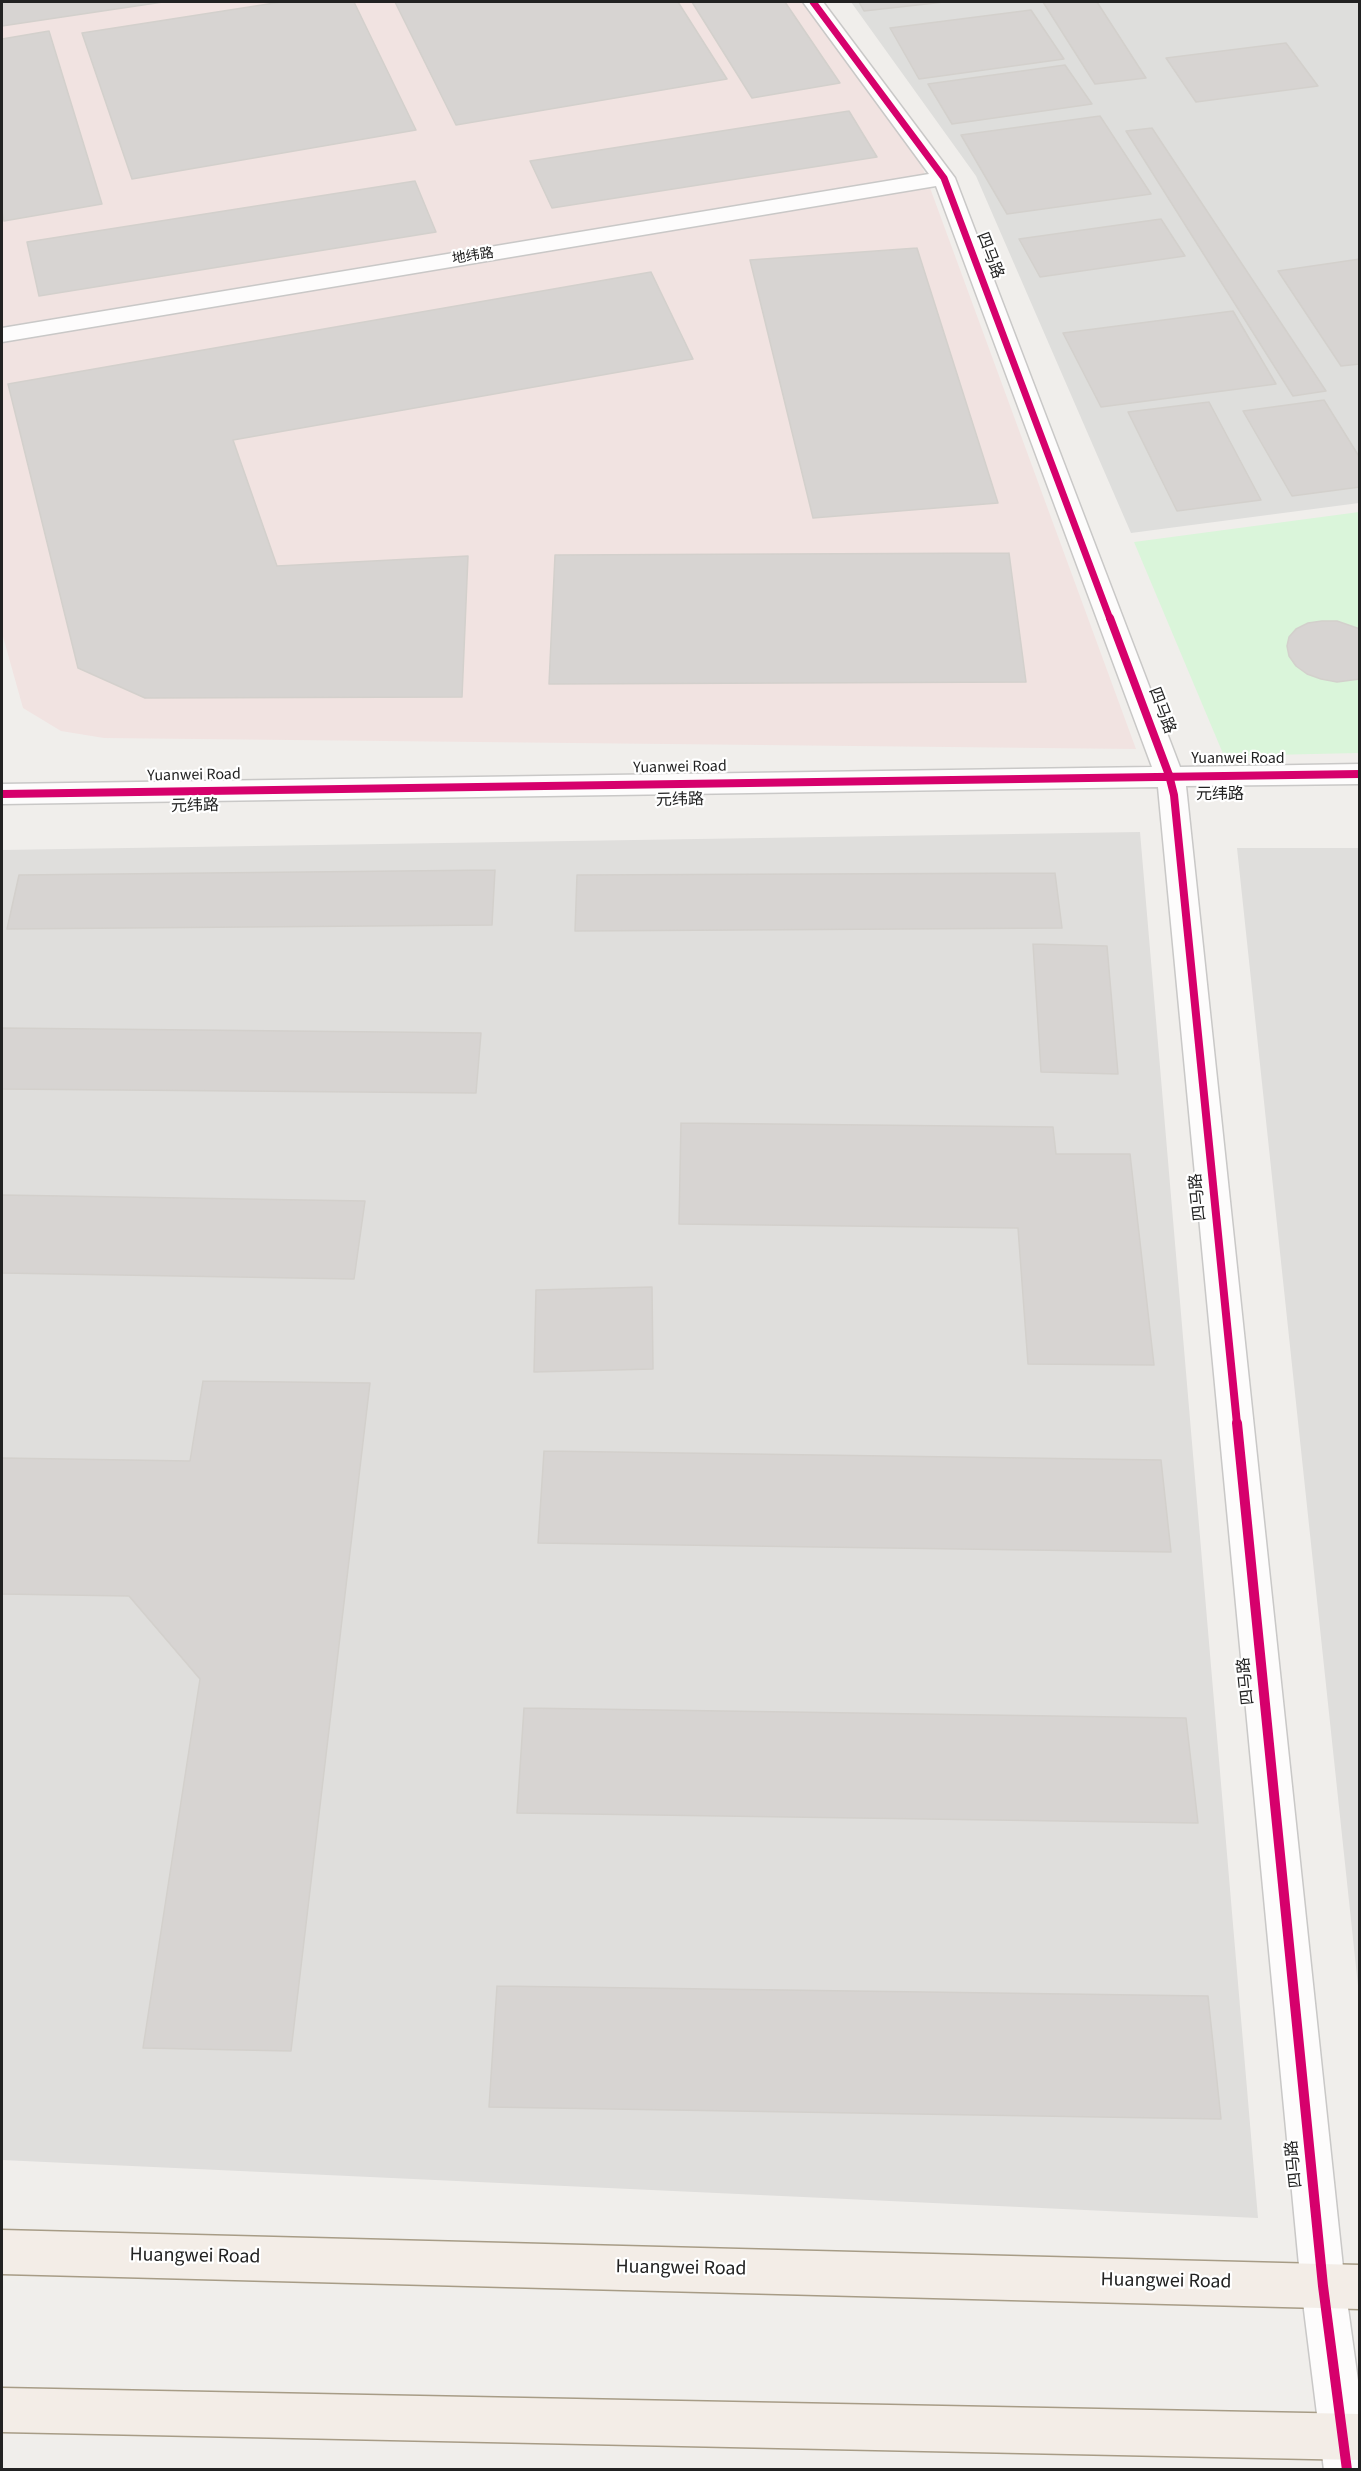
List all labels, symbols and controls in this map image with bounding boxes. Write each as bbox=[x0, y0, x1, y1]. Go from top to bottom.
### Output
street label: 四马路 bbox=[971, 230, 1007, 282]
street label: 地纬路 bbox=[451, 245, 495, 269]
street label: 四马路 bbox=[1143, 685, 1179, 737]
street label: Yuanwei Road bbox=[1191, 749, 1285, 769]
street label: Yuanwei Road bbox=[633, 758, 727, 778]
street label: Yuanwei Road bbox=[147, 766, 241, 786]
street label: 元纬路 bbox=[1196, 785, 1244, 805]
street label: 元纬路 bbox=[656, 791, 704, 811]
street label: 元纬路 bbox=[171, 797, 219, 817]
street label: 四马路 bbox=[1187, 1172, 1211, 1222]
street label: 四马路 bbox=[1235, 1656, 1259, 1706]
street label: 四马路 bbox=[1283, 2139, 1307, 2189]
street label: Huangwei Road bbox=[129, 2244, 261, 2270]
street label: Huangwei Road bbox=[615, 2256, 747, 2282]
street label: Huangwei Road bbox=[1100, 2269, 1232, 2295]

